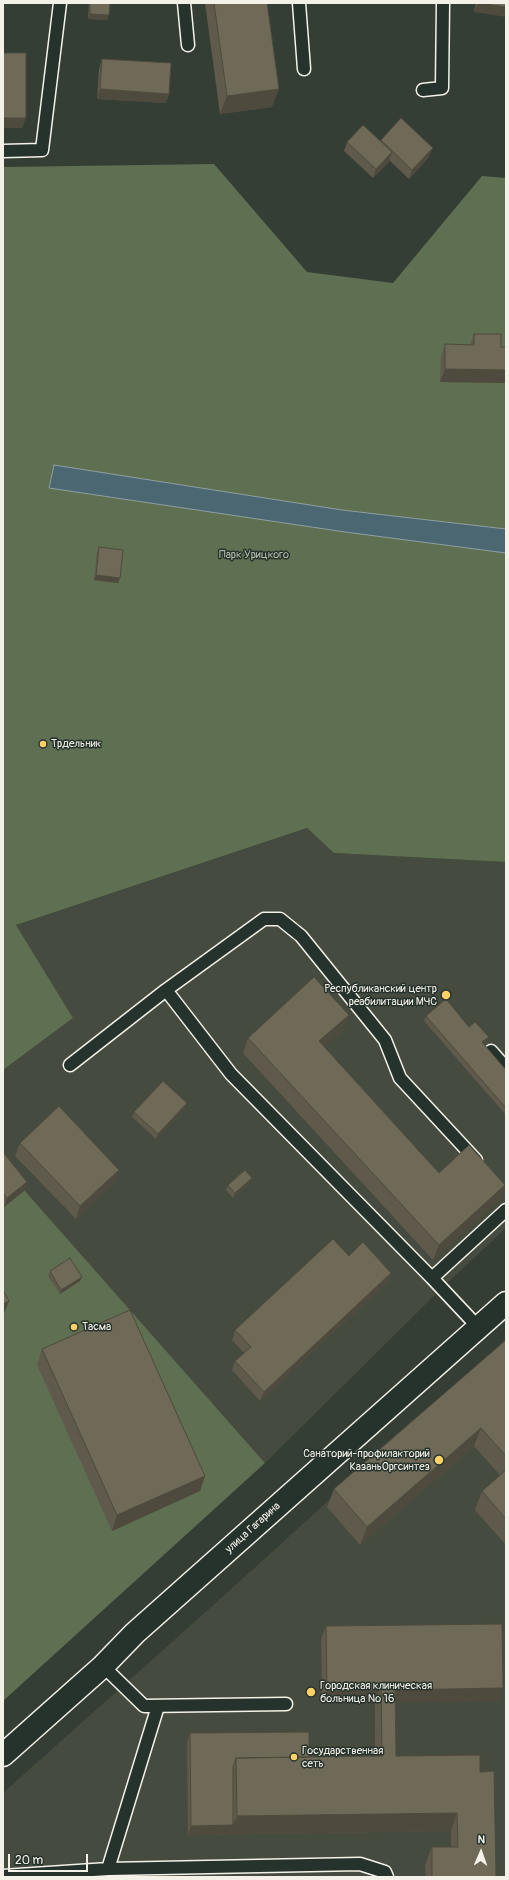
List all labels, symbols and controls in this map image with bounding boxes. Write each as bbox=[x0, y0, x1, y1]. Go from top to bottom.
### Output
park label: Парк Урицкого bbox=[219, 548, 289, 562]
place label: Трдельник bbox=[51, 737, 101, 751]
marker: Трдельник bbox=[38, 739, 48, 749]
place label: Республиканский центр реабилитации МЧС bbox=[325, 982, 437, 1008]
marker: Республиканский центр реабилитации МЧС bbox=[440, 989, 452, 1001]
place label: Тасма bbox=[82, 1320, 111, 1334]
marker: Тасма bbox=[69, 1322, 79, 1332]
place label: Санаторий-профилакторий КазаньОргсинтез bbox=[303, 1447, 430, 1473]
marker: Санаторий-профилакторий КазаньОргсинтез bbox=[433, 1454, 445, 1466]
street label: улица Гагарина bbox=[223, 1500, 283, 1556]
place label: Городская клиническая больница № 16 bbox=[320, 1679, 432, 1705]
marker: Городская клиническая больница № 16 bbox=[305, 1686, 317, 1698]
place label: Государственная сеть bbox=[302, 1744, 383, 1770]
marker: Государственная сеть bbox=[289, 1752, 299, 1762]
north arrow bbox=[461, 1832, 501, 1872]
text: N bbox=[477, 1833, 485, 1846]
scale bar bbox=[10, 1846, 90, 1872]
text: 20 m bbox=[15, 1853, 43, 1868]

